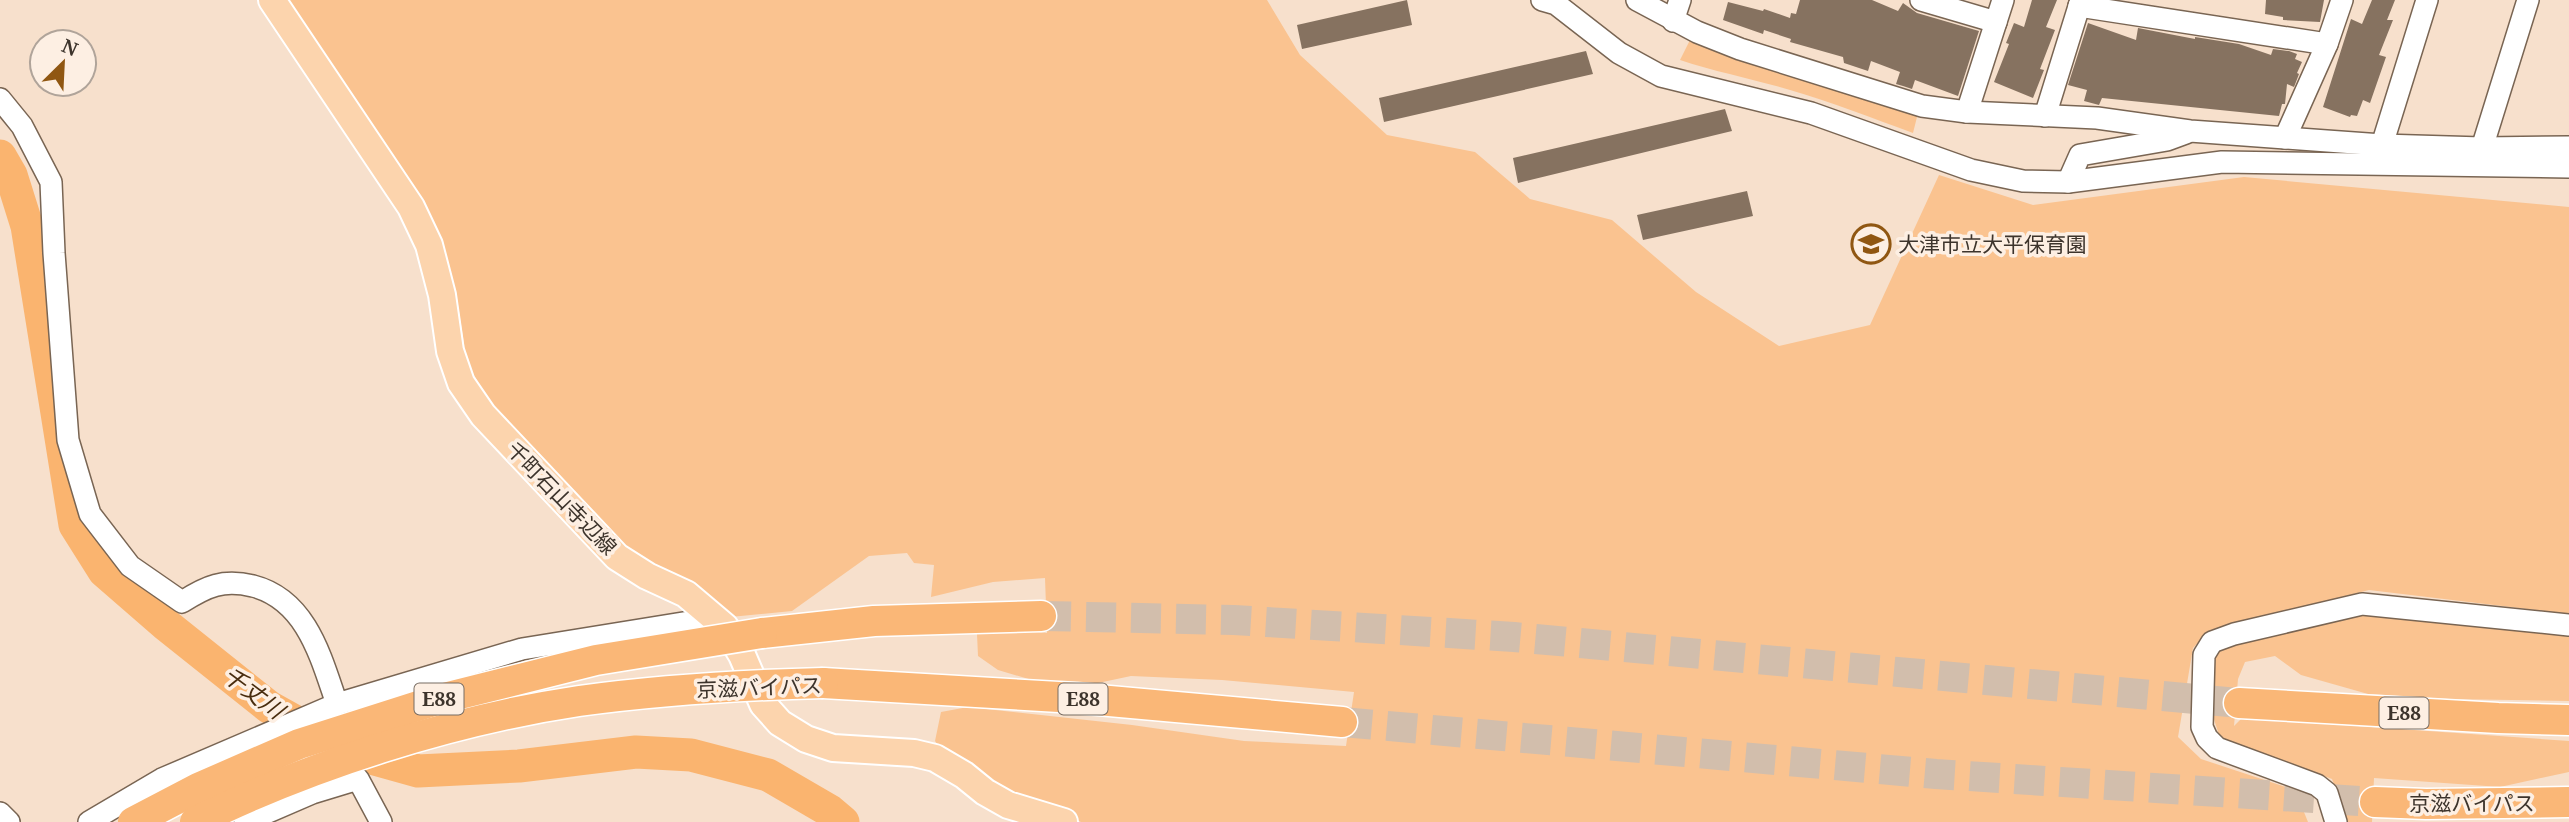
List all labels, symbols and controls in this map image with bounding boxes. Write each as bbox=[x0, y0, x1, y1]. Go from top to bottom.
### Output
north arrow bbox=[28, 28, 98, 98]
text: N bbox=[58, 33, 82, 62]
school or university icon: 大津市立大平保育園 bbox=[1850, 223, 1892, 265]
place label: 大津市立大平保育園 bbox=[1898, 230, 2087, 258]
street label: 千町石山寺辺線 bbox=[501, 435, 623, 561]
water label: 千丈川 bbox=[217, 658, 294, 727]
street label: 京滋バイパス bbox=[696, 671, 822, 703]
road number: E88 bbox=[414, 684, 464, 714]
road number: E88 bbox=[1058, 684, 1108, 714]
road number: E88 bbox=[2380, 698, 2428, 728]
street label: 京滋バイパス bbox=[2409, 789, 2535, 817]

